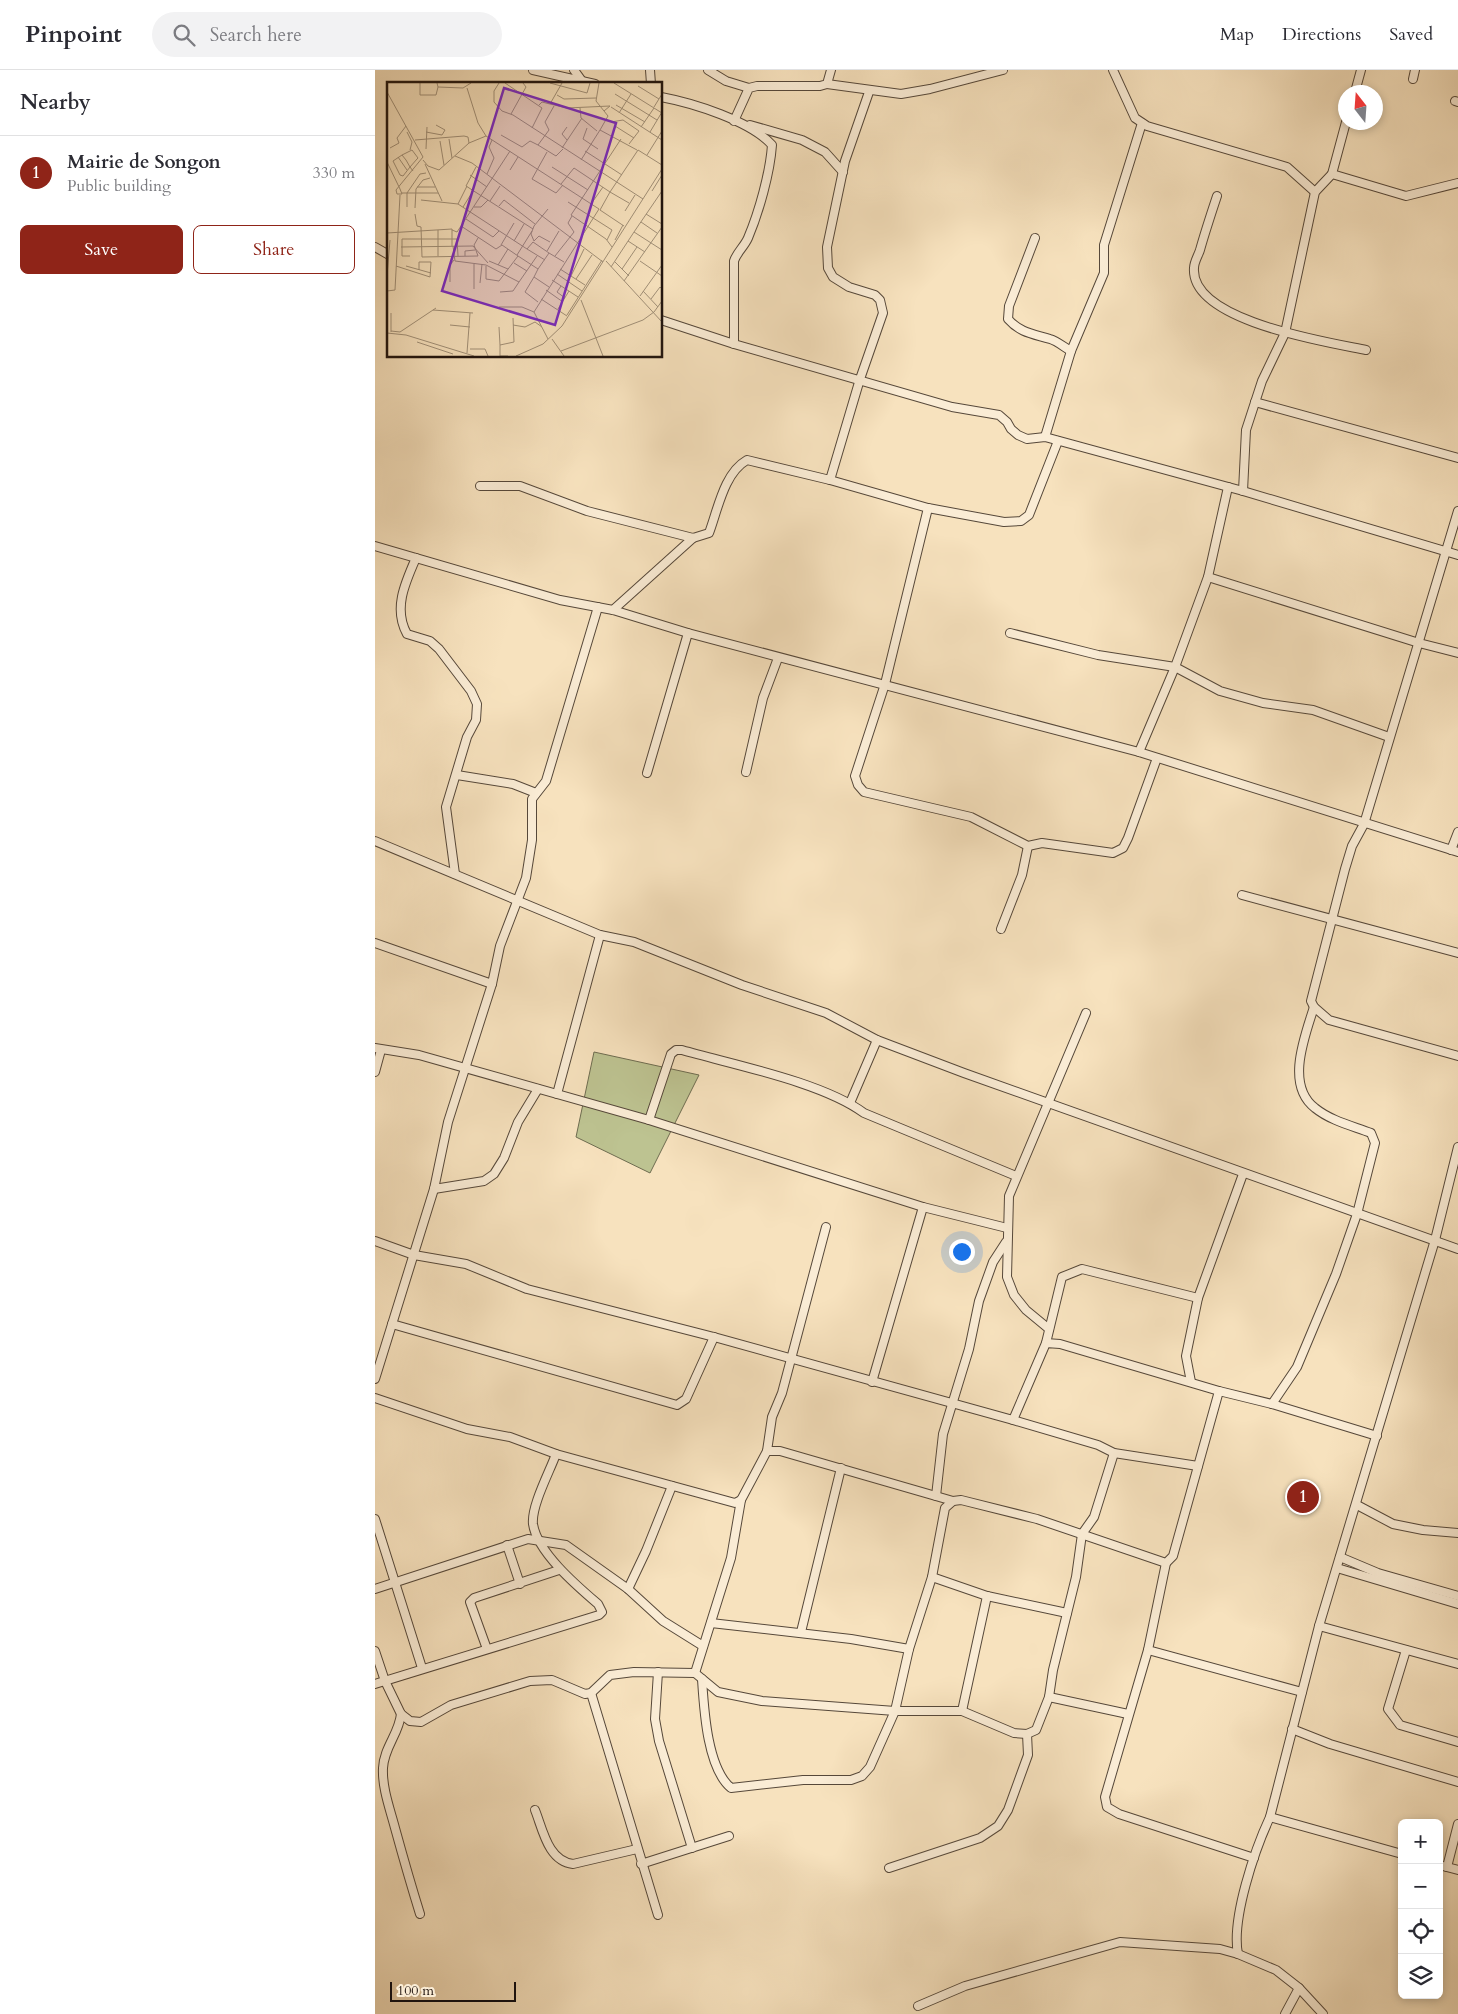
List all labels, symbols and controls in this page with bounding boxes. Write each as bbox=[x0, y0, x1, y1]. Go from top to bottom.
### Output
search box bbox=[152, 12, 502, 57]
text: Pinpoint bbox=[25, 18, 122, 51]
icon: search bbox=[170, 21, 198, 49]
text: Search here bbox=[210, 22, 302, 48]
text: Map bbox=[1220, 22, 1254, 47]
text: Directions bbox=[1282, 22, 1361, 47]
text: Saved bbox=[1389, 22, 1433, 47]
inset map bbox=[387, 82, 663, 358]
north arrow bbox=[1338, 85, 1383, 130]
text: Nearby bbox=[20, 88, 91, 117]
text: Mairie de Songon bbox=[67, 149, 221, 175]
text: 1 bbox=[32, 162, 40, 184]
text: 330 m bbox=[313, 162, 355, 184]
text: Public building bbox=[67, 175, 171, 197]
button: Save bbox=[20, 225, 183, 274]
button: Share bbox=[193, 225, 355, 274]
your location bbox=[949, 1239, 975, 1265]
pin: 1 bbox=[1287, 1478, 1319, 1516]
map controls bbox=[1398, 1819, 1443, 1999]
button: + bbox=[1398, 1819, 1443, 1864]
button: − bbox=[1398, 1864, 1443, 1909]
button: locate bbox=[1398, 1909, 1443, 1954]
button: layers bbox=[1398, 1954, 1443, 1999]
scale bar bbox=[390, 1979, 516, 2002]
text: 100 m bbox=[397, 1981, 434, 2000]

